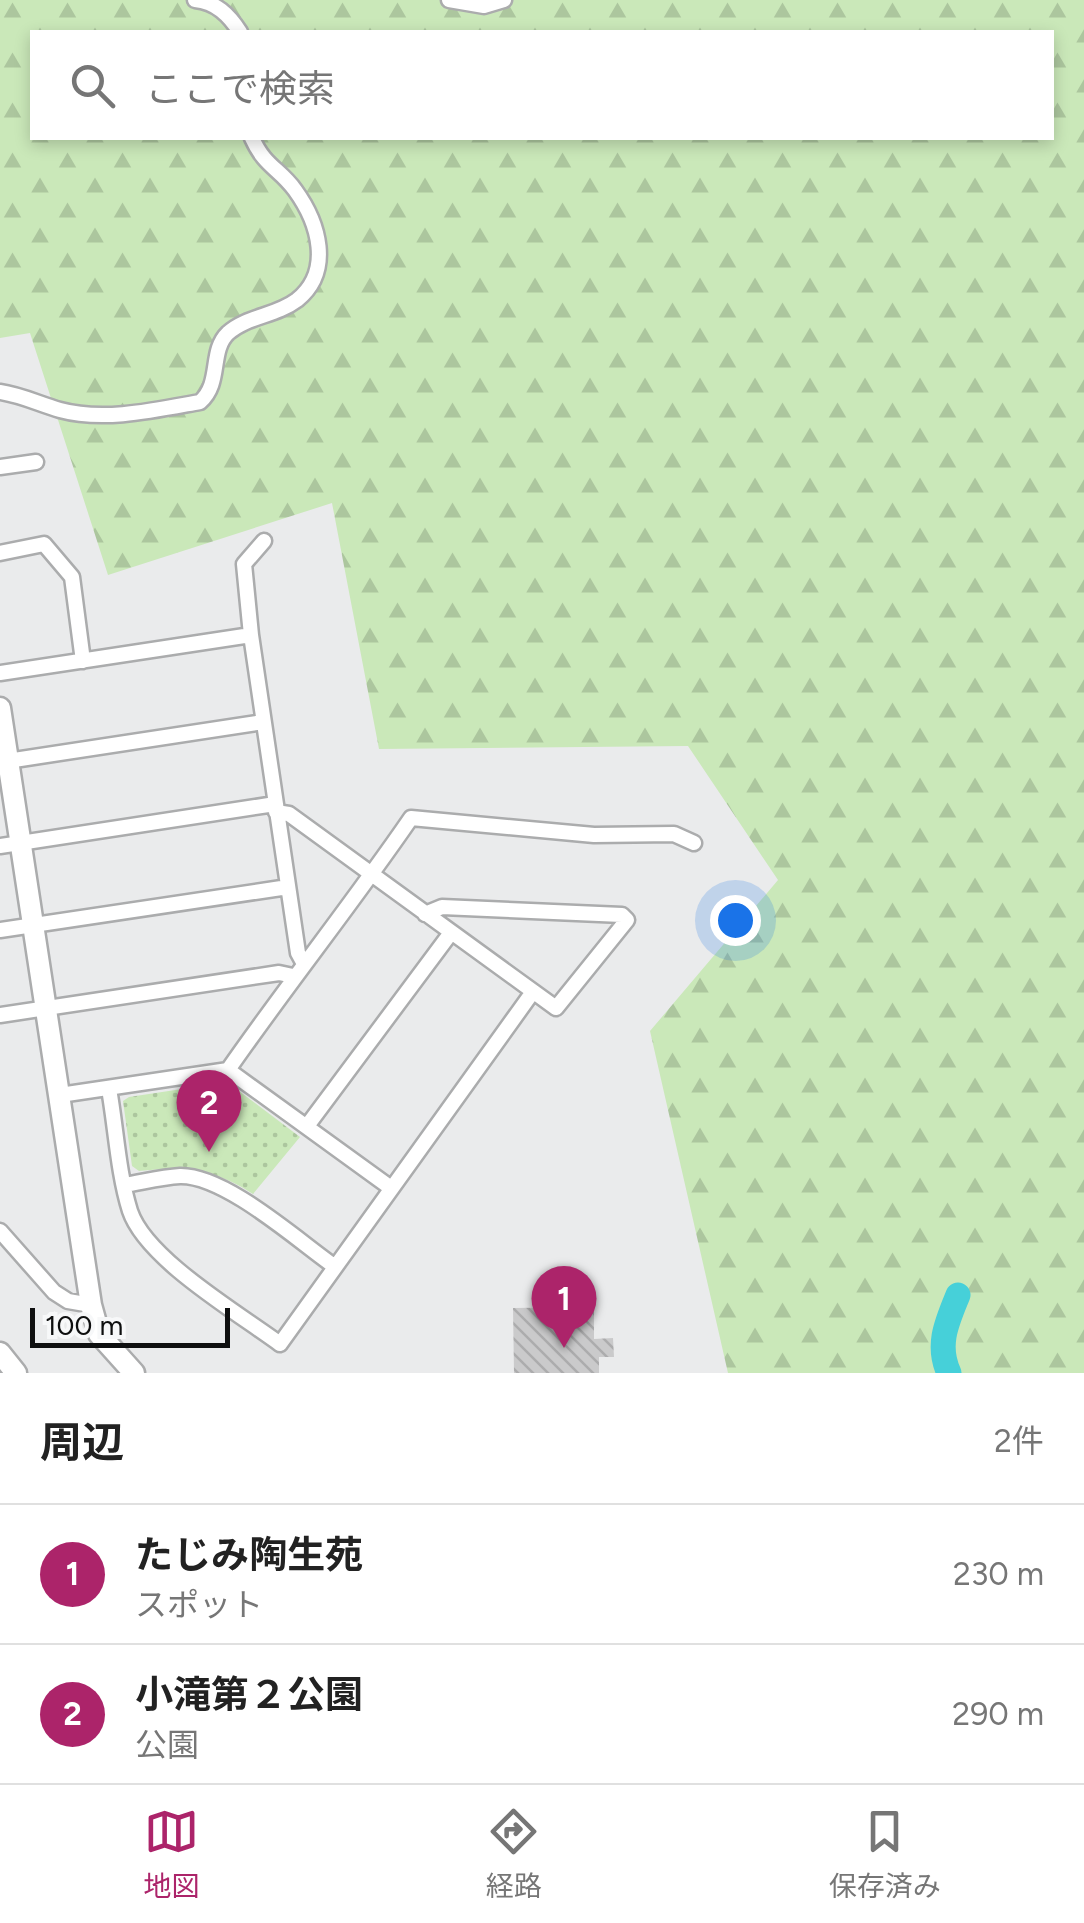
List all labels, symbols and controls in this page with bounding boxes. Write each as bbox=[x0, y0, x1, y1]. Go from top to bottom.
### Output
search box bbox=[30, 30, 1054, 140]
icon: search bbox=[65, 58, 120, 113]
text: ここで検索 bbox=[145, 66, 335, 112]
your location bbox=[710, 895, 761, 946]
pin: 2 bbox=[176, 1070, 242, 1152]
pin: 1 bbox=[532, 1266, 596, 1348]
scale bar bbox=[30, 1303, 230, 1348]
text: 100 m bbox=[45, 1308, 123, 1342]
text: 周辺 bbox=[40, 1417, 124, 1468]
text: 2件 bbox=[994, 1422, 1044, 1460]
text: たじみ陶生苑 bbox=[135, 1532, 363, 1578]
text: 1 bbox=[66, 1555, 79, 1593]
text: 230 m bbox=[953, 1555, 1044, 1593]
text: スポット bbox=[135, 1586, 263, 1624]
text: 小滝第２公園 bbox=[135, 1672, 363, 1718]
text: 2 bbox=[63, 1695, 82, 1733]
text: 290 m bbox=[952, 1695, 1044, 1733]
text: 公園 bbox=[135, 1726, 199, 1764]
tab: 地図 bbox=[143, 1804, 199, 1904]
tab: 経路 bbox=[486, 1804, 542, 1904]
tab: 保存済み bbox=[829, 1804, 941, 1904]

